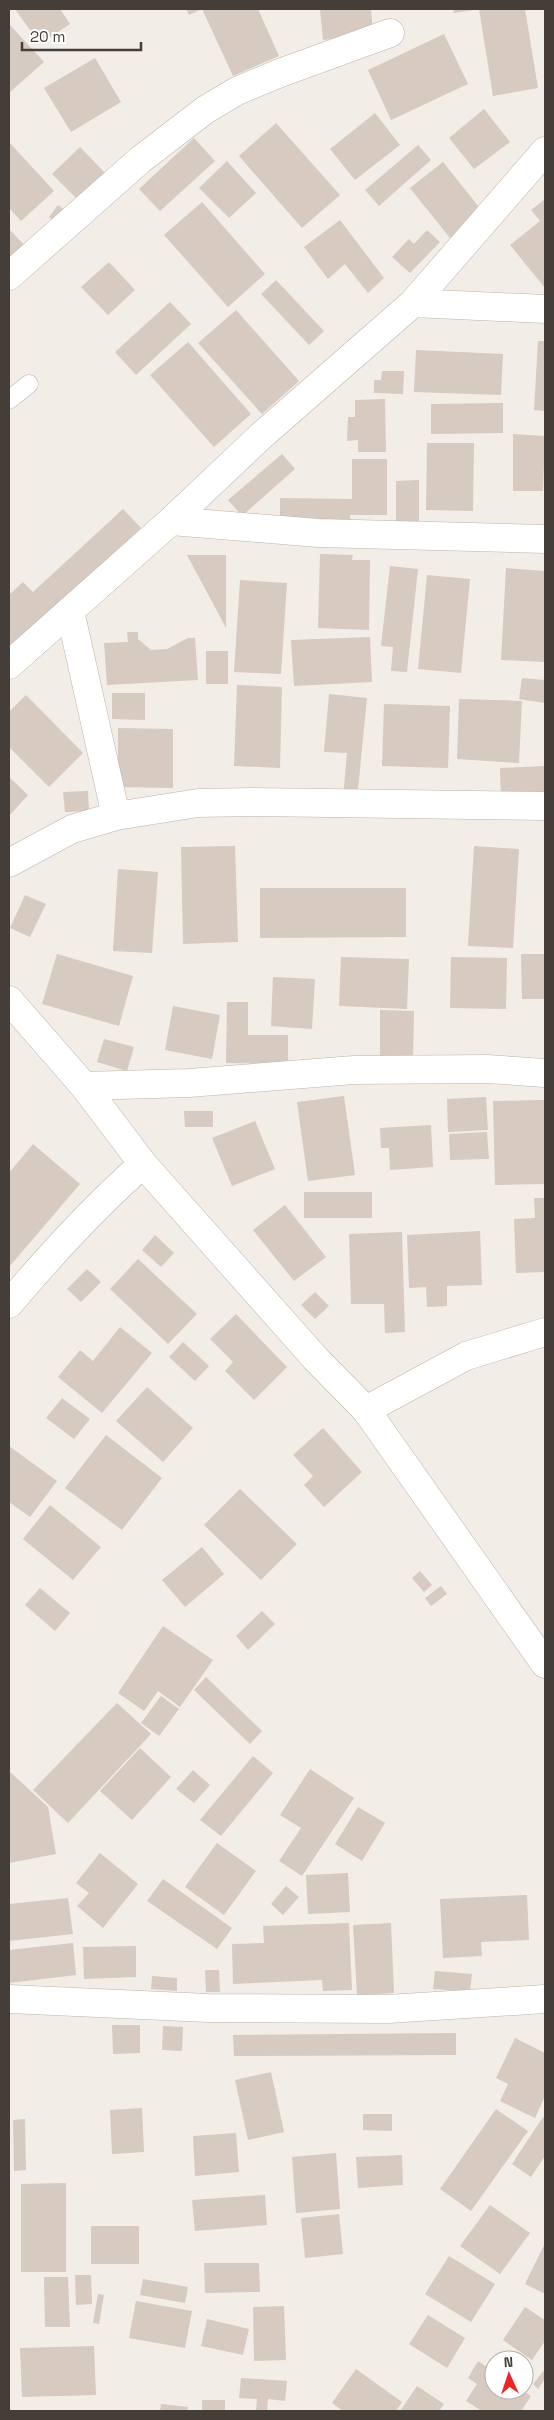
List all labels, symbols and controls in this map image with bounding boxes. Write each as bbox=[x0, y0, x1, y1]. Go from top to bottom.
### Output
scale bar bbox=[22, 20, 141, 52]
text: 20 m bbox=[30, 27, 65, 46]
north arrow bbox=[484, 2350, 534, 2400]
text: N bbox=[503, 2353, 513, 2371]

